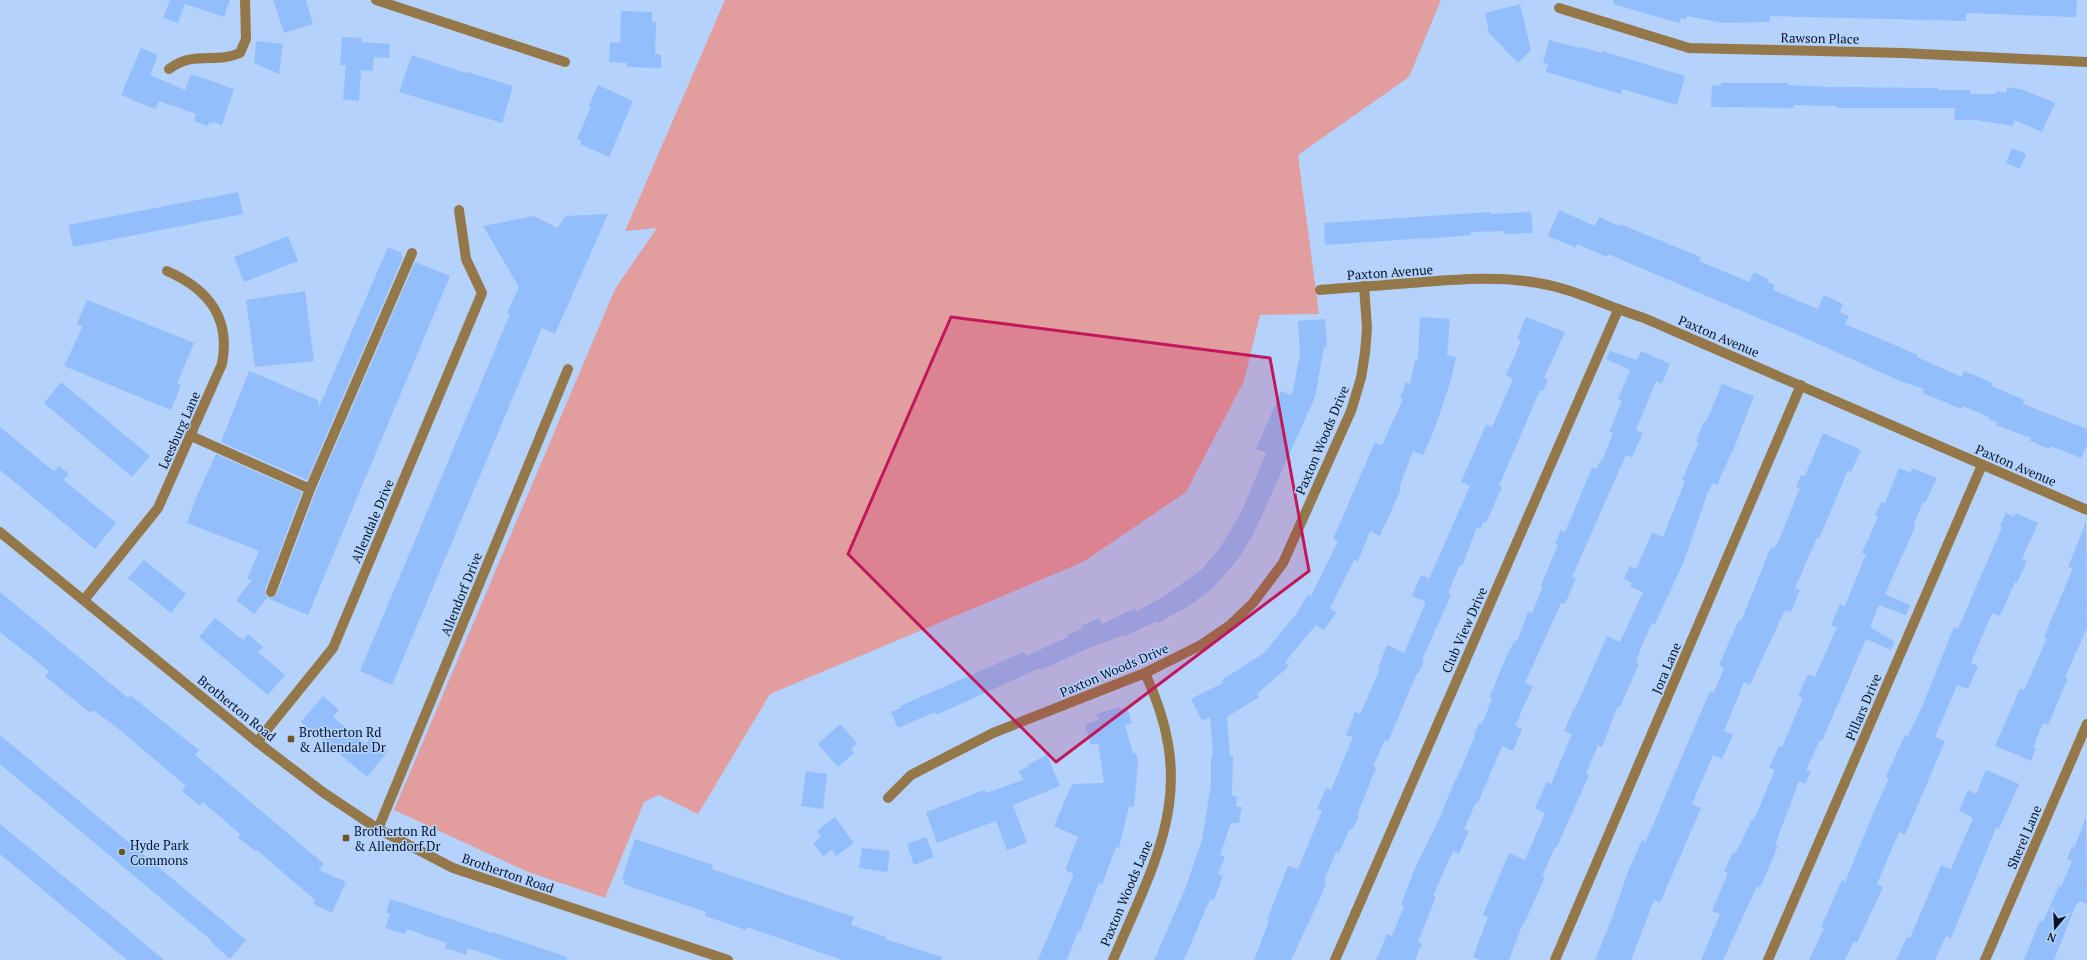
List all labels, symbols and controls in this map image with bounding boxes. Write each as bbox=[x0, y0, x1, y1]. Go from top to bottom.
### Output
street label: Rawson Place bbox=[1781, 28, 1859, 48]
street label: Paxton Avenue bbox=[1346, 260, 1434, 284]
street label: Paxton Avenue bbox=[1676, 311, 1762, 361]
street label: Paxton Woods Drive bbox=[1291, 383, 1353, 497]
street label: Leesburg Lane bbox=[154, 388, 204, 472]
street label: Paxton Avenue bbox=[1973, 440, 2059, 490]
street label: Allendale Drive bbox=[346, 476, 398, 566]
street label: Allendorf Drive bbox=[436, 549, 486, 639]
street label: Club View Drive bbox=[1437, 584, 1491, 676]
street label: Paxton Woods Drive bbox=[1057, 639, 1171, 701]
street label: Jora Lane bbox=[1647, 639, 1685, 697]
street label: Brotherton Road bbox=[194, 671, 280, 745]
street label: Pillars Drive bbox=[1841, 671, 1885, 743]
place label: Brotherton Rd & Allendale Dr bbox=[299, 723, 386, 756]
marker: Brotherton Rd & Allendale Dr bbox=[286, 734, 296, 744]
street label: Sherel Lane bbox=[2002, 802, 2046, 872]
place label: Brotherton Rd & Allendorf Dr bbox=[354, 822, 440, 855]
marker: Brotherton Rd & Allendorf Dr bbox=[341, 833, 351, 843]
place label: Hyde Park Commons bbox=[130, 836, 189, 869]
street label: Paxton Woods Lane bbox=[1096, 837, 1156, 949]
marker: Hyde Park Commons bbox=[117, 847, 127, 857]
street label: Brotherton Road bbox=[460, 849, 556, 897]
north arrow bbox=[2035, 908, 2075, 948]
text: N bbox=[2045, 929, 2058, 945]

